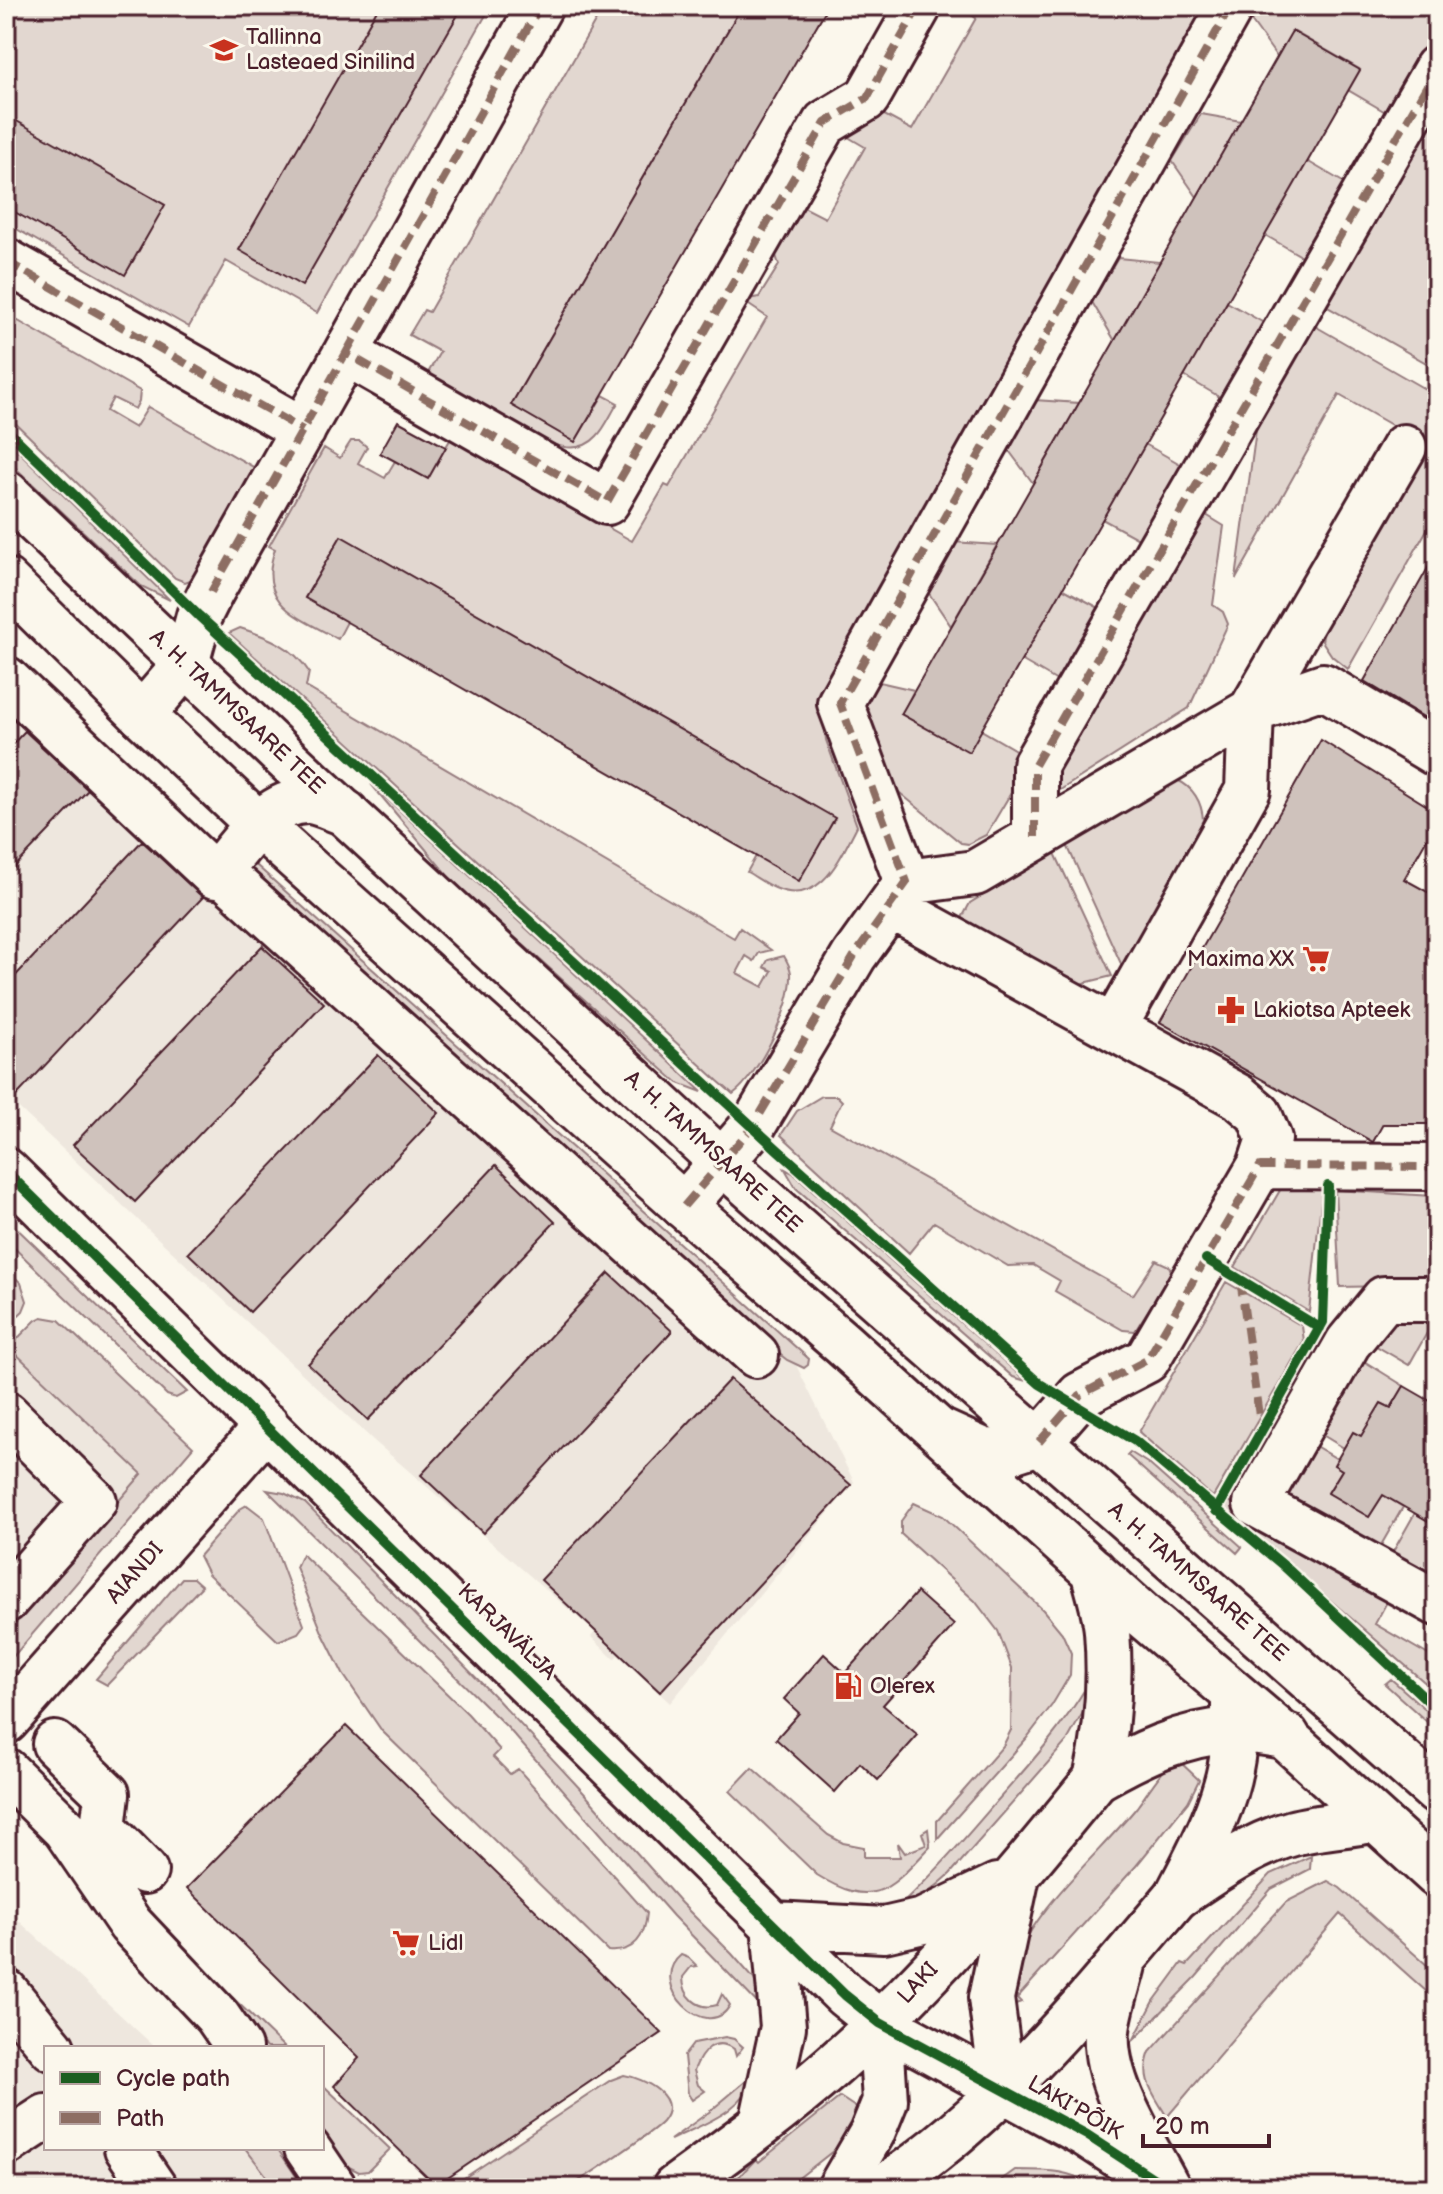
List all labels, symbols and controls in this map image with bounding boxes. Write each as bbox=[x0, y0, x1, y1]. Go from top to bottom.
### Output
place label: Tallinna Lasteaed Sinilind bbox=[246, 24, 415, 76]
school or university icon: Tallinna Lasteaed Sinilind bbox=[209, 35, 239, 65]
street label: A. H. TAMMSAARE TEE bbox=[144, 624, 330, 800]
supermarket icon: Maxima XX bbox=[1301, 944, 1331, 974]
place label: Maxima XX bbox=[1187, 946, 1295, 973]
pharmacy icon: Lakiotsa Apteek bbox=[1216, 995, 1246, 1025]
place label: Lakiotsa Apteek bbox=[1253, 997, 1411, 1024]
street label: A. H. TAMMSAARE TEE bbox=[619, 1065, 807, 1239]
street label: A. H. TAMMSAARE TEE bbox=[1103, 1497, 1293, 1667]
street label: AIANDI bbox=[101, 1536, 169, 1609]
street label: KARJAVÄLJA bbox=[452, 1578, 562, 1686]
fuel station icon: Olerex bbox=[833, 1671, 863, 1701]
place label: Olerex bbox=[870, 1673, 936, 1700]
supermarket icon: Lidl bbox=[391, 1928, 421, 1958]
place label: Lidl bbox=[428, 1930, 463, 1957]
street label: LAKI bbox=[892, 1956, 944, 2009]
legend bbox=[44, 2046, 324, 2150]
text: Cycle path bbox=[116, 2064, 230, 2093]
street label: LAKI PÕIK bbox=[1023, 2069, 1129, 2146]
scale bar bbox=[1143, 2098, 1269, 2148]
text: Path bbox=[116, 2104, 164, 2133]
text: 20 m bbox=[1155, 2112, 1210, 2141]

